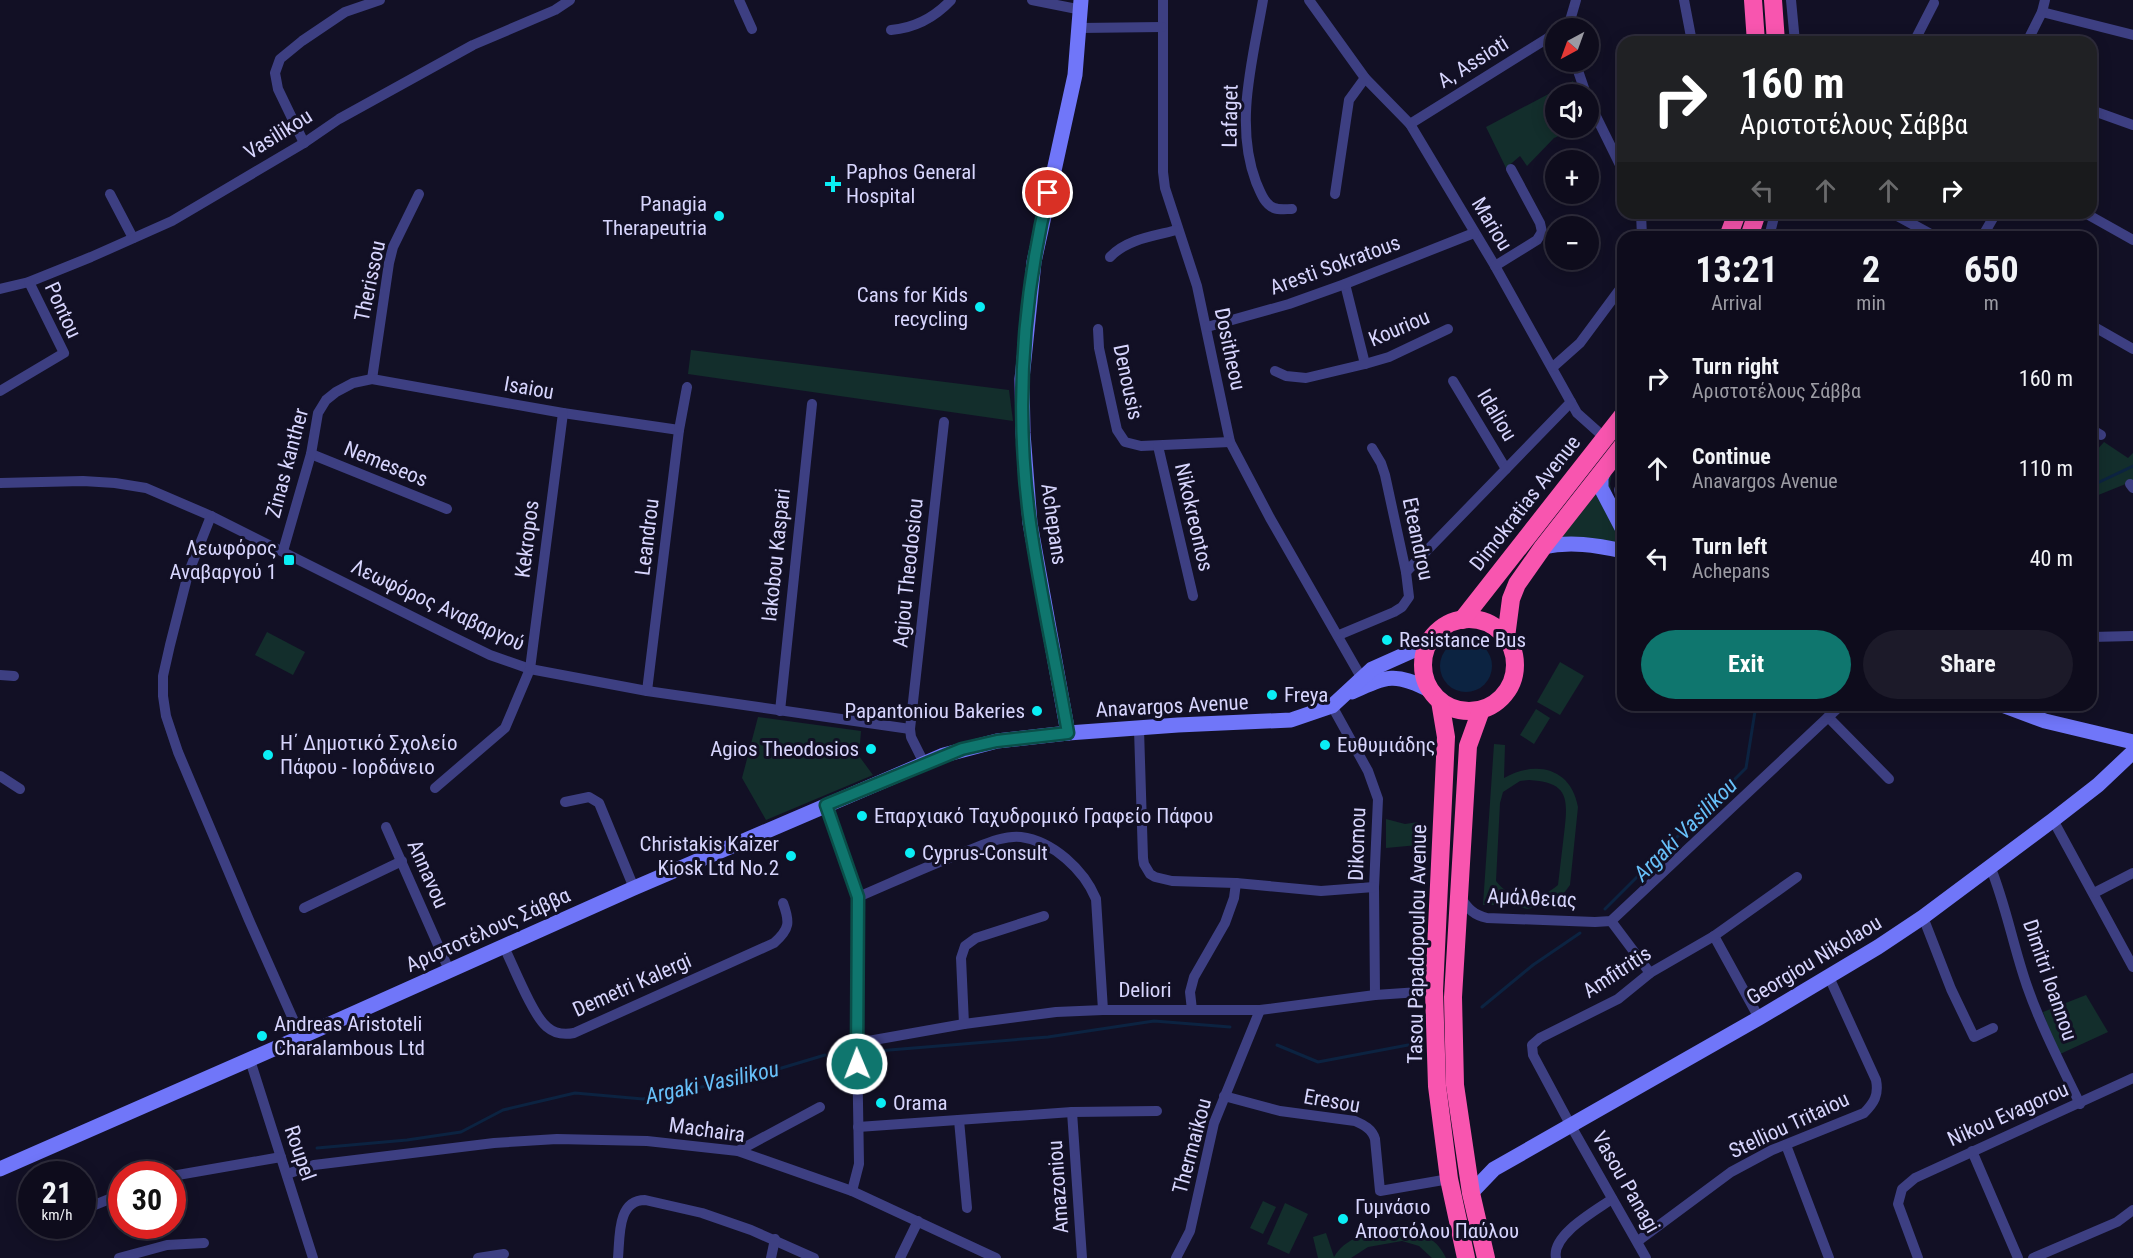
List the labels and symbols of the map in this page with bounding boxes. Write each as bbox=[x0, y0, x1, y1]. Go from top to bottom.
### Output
north arrow bbox=[1545, 18, 1599, 72]
street label: A, Assioti bbox=[1433, 31, 1513, 93]
street label: Lafaget bbox=[1217, 84, 1243, 148]
street label: Vasilikou bbox=[240, 104, 316, 164]
place label: Paphos General Hospital bbox=[846, 160, 976, 208]
pin bbox=[1022, 167, 1073, 218]
marker: Paphos General Hospital bbox=[824, 175, 842, 193]
place label: Panagia Therapeutria bbox=[602, 192, 707, 240]
street label: Mariou bbox=[1467, 193, 1517, 255]
marker: Panagia Therapeutria bbox=[712, 209, 726, 223]
street label: Aresti Sokratous bbox=[1267, 230, 1403, 300]
street label: Therissou bbox=[350, 238, 390, 324]
street label: Pontou bbox=[40, 278, 86, 342]
place label: Cans for Kids recycling bbox=[857, 283, 968, 331]
marker: Cans for Kids recycling bbox=[973, 300, 987, 314]
street label: Kouriou bbox=[1365, 304, 1433, 352]
street label: Dositheou bbox=[1210, 306, 1250, 392]
street label: Denousis bbox=[1108, 342, 1148, 422]
street label: Isaiou bbox=[502, 372, 556, 404]
street label: Idaliou bbox=[1472, 385, 1522, 445]
street label: Zinas kanther bbox=[261, 405, 313, 521]
street label: Dimokratias Avenue bbox=[1465, 431, 1585, 575]
street label: Nemeseos bbox=[341, 436, 431, 492]
street label: Nikokreontos bbox=[1170, 461, 1218, 573]
street label: Achepans bbox=[1036, 482, 1072, 566]
street label: Iakobou Kaspari bbox=[757, 487, 795, 623]
street label: Eteandrou bbox=[1398, 495, 1438, 583]
street label: Leandrou bbox=[630, 497, 664, 577]
street label: Agiou Theodosiou bbox=[888, 497, 928, 649]
street label: Kekropos bbox=[510, 499, 544, 579]
place label: Λεωφόρος Αναβαργού 1 bbox=[170, 536, 277, 584]
marker: Λεωφόρος Αναβαργού 1 bbox=[282, 553, 296, 567]
street label: Λεωφόρος Αναβαργού bbox=[348, 554, 528, 656]
place label: Resistance Bus bbox=[1399, 628, 1526, 652]
marker: Resistance Bus bbox=[1380, 633, 1394, 647]
place label: Freya bbox=[1284, 683, 1328, 707]
marker: Freya bbox=[1265, 688, 1279, 702]
street label: Anavargos Avenue bbox=[1095, 690, 1249, 722]
place label: Papantoniou Bakeries bbox=[845, 699, 1025, 723]
marker: Papantoniou Bakeries bbox=[1030, 704, 1044, 718]
place label: Η΄ Δημοτικό Σχολείο Πάφου - Ιορδάνειο bbox=[280, 731, 457, 779]
place label: Ευθυμιάδης bbox=[1337, 733, 1436, 757]
place label: Agios Theodosios bbox=[710, 737, 859, 761]
marker: Ευθυμιάδης bbox=[1318, 738, 1332, 752]
marker: Agios Theodosios bbox=[864, 742, 878, 756]
marker: Η΄ Δημοτικό Σχολείο Πάφου - Ιορδάνειο bbox=[261, 748, 275, 762]
water label: Argaki Vasilikou bbox=[1628, 773, 1742, 887]
place label: Επαρχιακό Ταχυδρομικό Γραφείο Πάφου bbox=[874, 804, 1213, 828]
street label: Dikomou bbox=[1344, 807, 1370, 881]
marker: Επαρχιακό Ταχυδρομικό Γραφείο Πάφου bbox=[855, 809, 869, 823]
street label: Tasou Papadopoulou Avenue bbox=[1403, 824, 1431, 1064]
place label: Christakis Kaizer Kiosk Ltd No.2 bbox=[640, 832, 779, 880]
street label: Annavou bbox=[402, 836, 454, 912]
place label: Cyprus-Consult bbox=[922, 841, 1048, 865]
marker: Cyprus-Consult bbox=[903, 846, 917, 860]
marker: Christakis Kaizer Kiosk Ltd No.2 bbox=[784, 849, 798, 863]
street label: Αριστοτέλους Σάββα bbox=[402, 883, 574, 977]
street label: Αμάλθειας bbox=[1487, 884, 1577, 912]
street label: Georgiou Nikolaou bbox=[1742, 910, 1886, 1010]
street label: Dimitri Ioannou bbox=[2018, 916, 2082, 1044]
street label: Amfitritis bbox=[1578, 941, 1656, 1003]
street label: Demetri Kalergi bbox=[569, 948, 695, 1022]
street label: Deliori bbox=[1118, 978, 1172, 1002]
place label: Andreas Aristoteli Charalambous Ltd bbox=[274, 1012, 425, 1060]
marker: Andreas Aristoteli Charalambous Ltd bbox=[255, 1029, 269, 1043]
position arrow bbox=[825, 1032, 889, 1096]
water label: Argaki Vasilikou bbox=[642, 1056, 781, 1109]
street label: Nikou Evagorou bbox=[1944, 1077, 2072, 1151]
street label: Eresou bbox=[1302, 1084, 1362, 1118]
street label: Stelliou Tritaiou bbox=[1725, 1087, 1853, 1163]
place label: Orama bbox=[893, 1091, 948, 1115]
street label: Thermaikou bbox=[1168, 1095, 1216, 1197]
marker: Orama bbox=[874, 1096, 888, 1110]
street label: Machaira bbox=[667, 1113, 747, 1147]
street label: Roupel bbox=[279, 1122, 321, 1184]
street label: Vasou Panagi bbox=[1587, 1127, 1665, 1237]
street label: Amazoniou bbox=[1043, 1140, 1073, 1234]
speed limit sign: 30 bbox=[108, 1161, 186, 1239]
place label: Γυμνάσιο Αποστόλου Παύλου bbox=[1355, 1195, 1519, 1243]
marker: Γυμνάσιο Αποστόλου Παύλου bbox=[1336, 1212, 1350, 1226]

